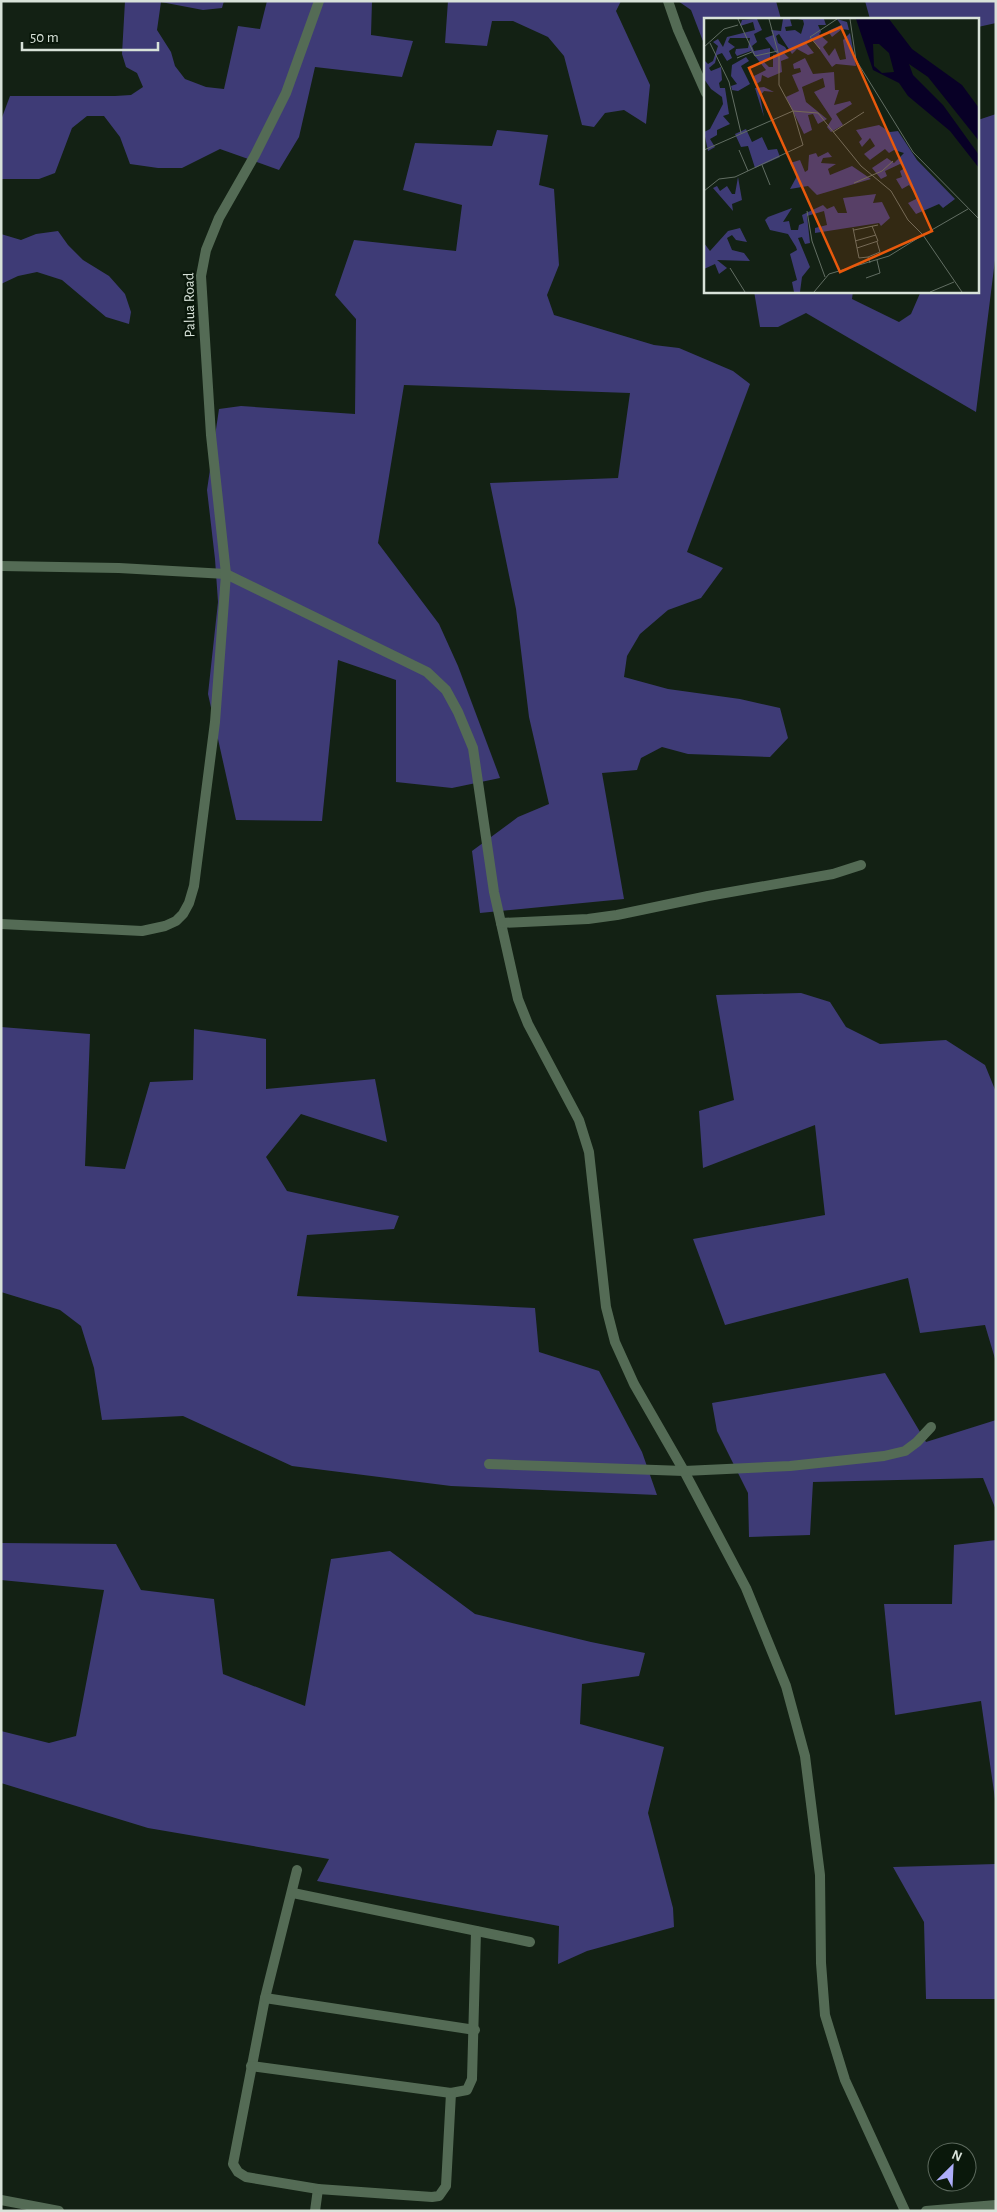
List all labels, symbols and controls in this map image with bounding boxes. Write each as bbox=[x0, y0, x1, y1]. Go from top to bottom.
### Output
inset map bbox=[704, 18, 980, 292]
scale bar bbox=[22, 20, 159, 52]
text: 50 m bbox=[30, 30, 59, 45]
street label: Palua Road bbox=[181, 272, 198, 338]
north arrow bbox=[927, 2142, 977, 2192]
text: N bbox=[950, 2148, 964, 2164]

